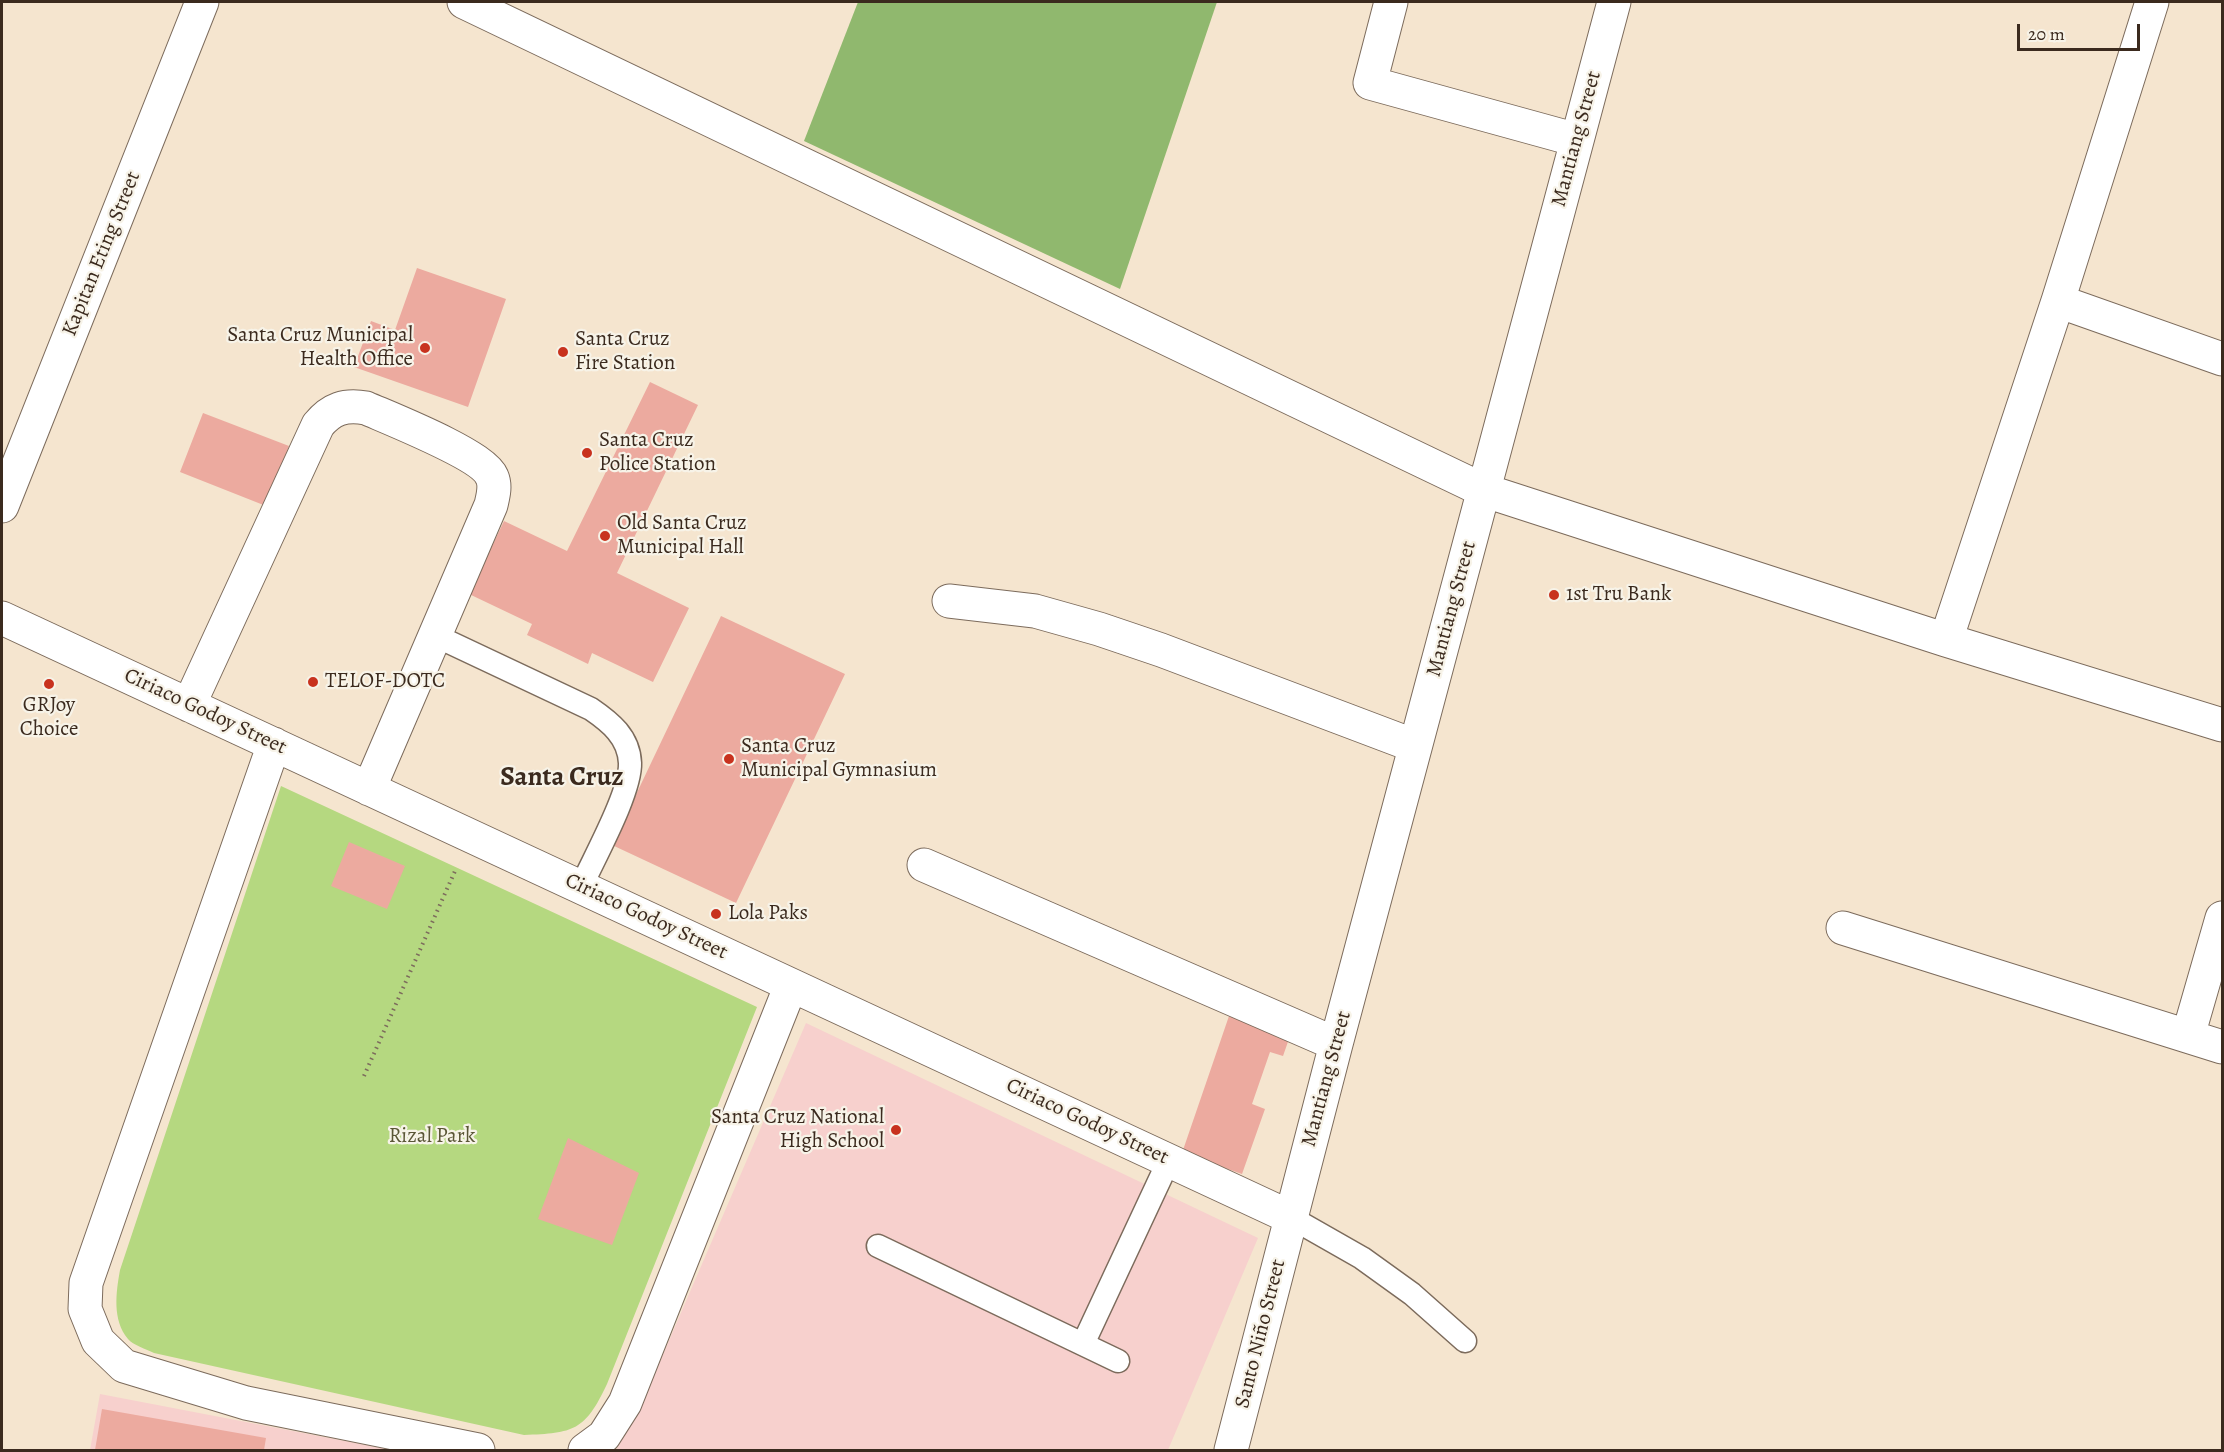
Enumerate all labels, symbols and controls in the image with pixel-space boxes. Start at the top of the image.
scale bar [2020,12,2143,50]
text: 20 m [2028,22,2065,46]
street label: Mantiang Street [1547,68,1607,210]
street label: Kapitan Eting Street [57,168,147,340]
place label: Santa Cruz Municipal Health Office [227,323,413,373]
place label: Santa Cruz Fire Station [575,327,675,377]
marker: Santa Cruz Municipal Health Office [418,341,432,355]
marker: Santa Cruz Fire Station [556,345,570,359]
place label: Santa Cruz Police Station [599,428,716,478]
marker: Santa Cruz Police Station [580,446,594,460]
place label: Old Santa Cruz Municipal Hall [617,511,747,561]
marker: Old Santa Cruz Municipal Hall [598,529,612,543]
street label: Mantiang Street [1422,538,1482,680]
place label: 1st Tru Bank [1566,582,1671,608]
marker: 1st Tru Bank [1547,588,1561,602]
street label: Ciriaco Godoy Street [120,663,290,761]
place label: TELOF-DOTC [325,669,445,695]
marker: TELOF-DOTC [306,675,320,689]
marker: GRJoy Choice [42,677,56,691]
place label: GRJoy Choice [20,693,78,743]
place label: Santa Cruz Municipal Gymnasium [741,734,937,784]
marker: Santa Cruz Municipal Gymnasium [722,752,736,766]
district label: Santa Cruz [500,762,624,794]
street label: Ciriaco Godoy Street [561,868,731,966]
place label: Lola Paks [728,901,808,927]
marker: Lola Paks [709,907,723,921]
street label: Mantiang Street [1297,1008,1357,1150]
street label: Ciriaco Godoy Street [1002,1073,1172,1171]
place label: Santa Cruz National High School [711,1105,884,1155]
marker: Santa Cruz National High School [889,1123,903,1137]
park label: Rizal Park [389,1124,475,1150]
street label: Santo Niño Street [1230,1257,1292,1411]

